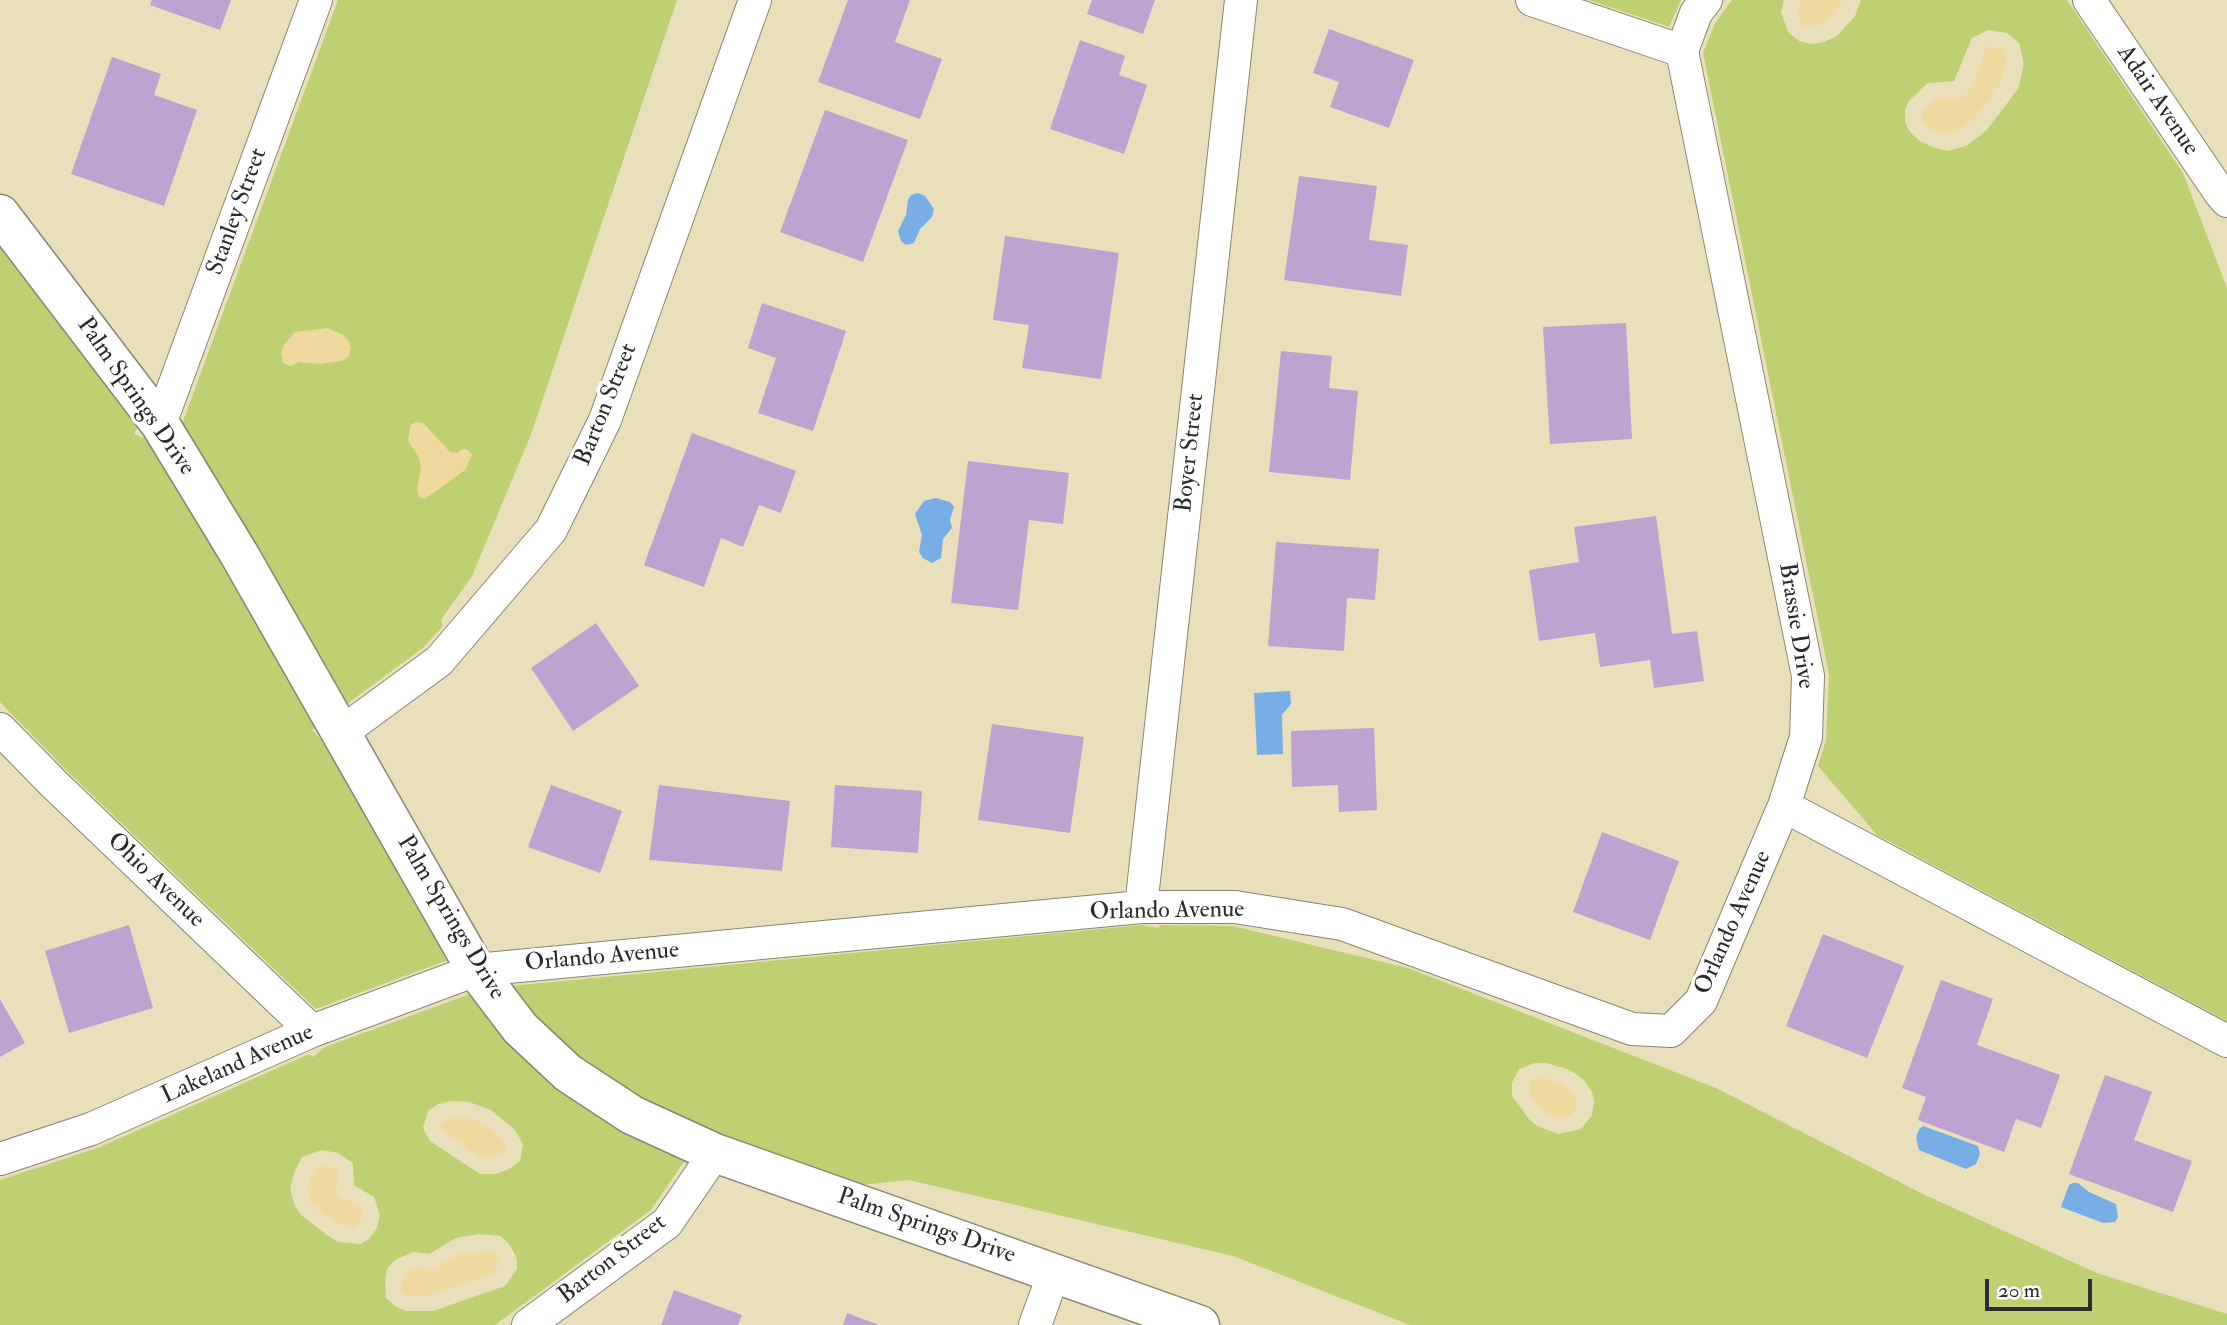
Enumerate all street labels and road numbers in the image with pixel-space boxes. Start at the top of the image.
street label: Adair Avenue [2110,40,2204,162]
street label: Stanley Street [202,145,274,279]
street label: Palm Springs Drive [70,312,200,482]
street label: Barton Street [569,340,645,470]
street label: Boyer Street [1170,392,1212,514]
street label: Brassie Drive [1771,561,1819,691]
street label: Ohio Avenue [100,827,210,935]
street label: Palm Springs Drive [390,831,510,1005]
street label: Orlando Avenue [1689,847,1779,999]
street label: Orlando Avenue [1089,896,1245,928]
street label: Orlando Avenue [524,937,680,979]
street label: Lakeland Avenue [158,1019,318,1111]
street label: Palm Springs Drive [833,1183,1019,1271]
street label: Barton Street [553,1209,673,1311]

